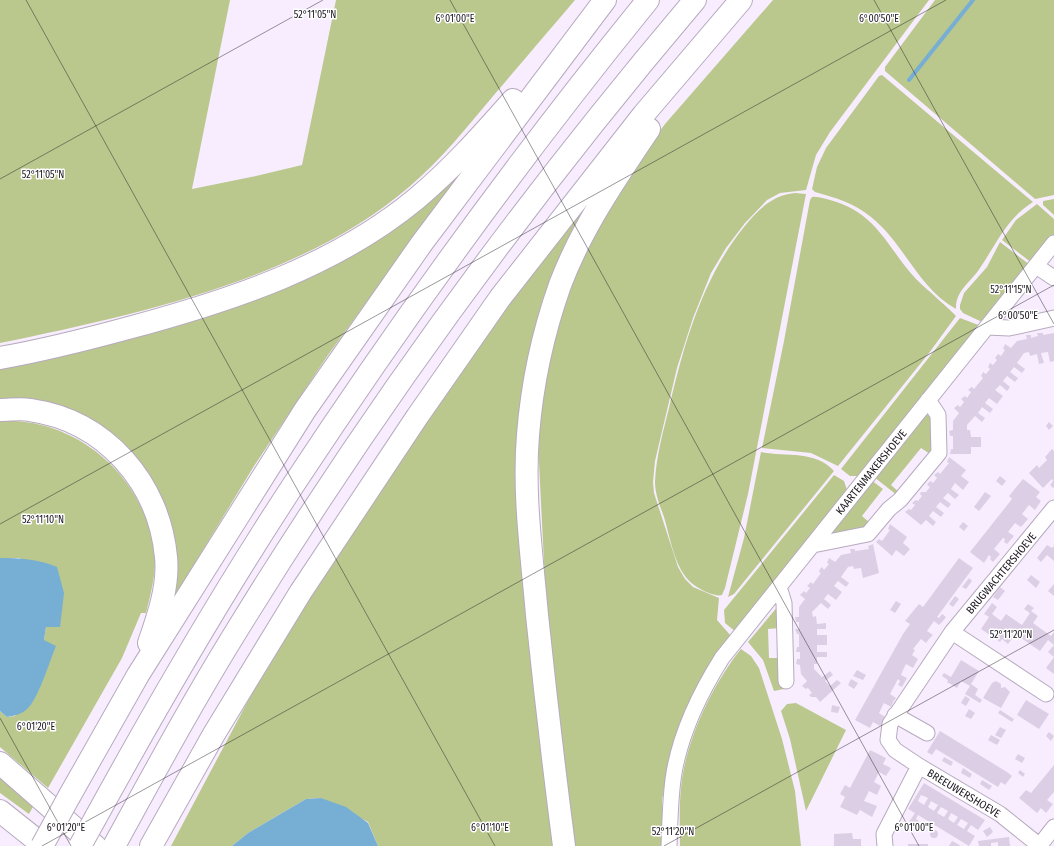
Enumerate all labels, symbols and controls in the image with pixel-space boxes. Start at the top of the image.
text: 52°11'05"N [294,9,336,21]
text: 6°01'00"E [435,13,475,25]
text: 6°00'50"E [859,13,899,25]
text: 52°11'05"N [22,169,64,181]
text: 52°11'15"N [990,284,1032,296]
text: 6°00'50"E [998,310,1038,322]
street label: KAARTENMAKERSHOEVE [833,427,910,517]
text: 52°11'10"N [22,514,64,526]
street label: BRUGWACHTERSHOEVE [964,530,1039,617]
text: 52°11'20"N [990,629,1032,641]
text: 6°01'20"E [17,721,56,733]
street label: BREEUWERSHOEVE [925,766,1003,820]
text: 6°01'20"E [47,822,86,834]
text: 6°01'10"E [471,822,509,834]
text: 6°01'00"E [894,822,934,834]
text: 52°11'20"N [652,826,694,838]

